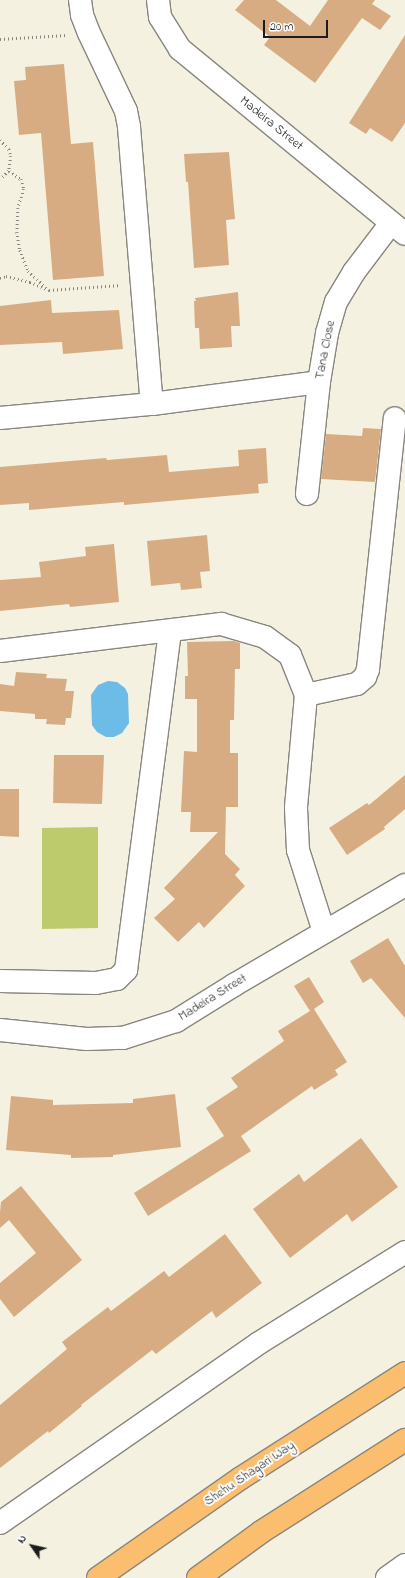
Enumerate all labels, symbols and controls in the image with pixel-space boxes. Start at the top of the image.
scale bar [265,12,330,38]
text: 20 m [270,18,293,36]
street label: Madeira Street [236,94,306,154]
street label: Tana Close [313,319,339,381]
street label: Madeira Street [176,971,250,1025]
street label: Shehu Shagari Way [202,1438,298,1510]
north arrow [12,1526,52,1566]
text: N [13,1532,31,1547]

